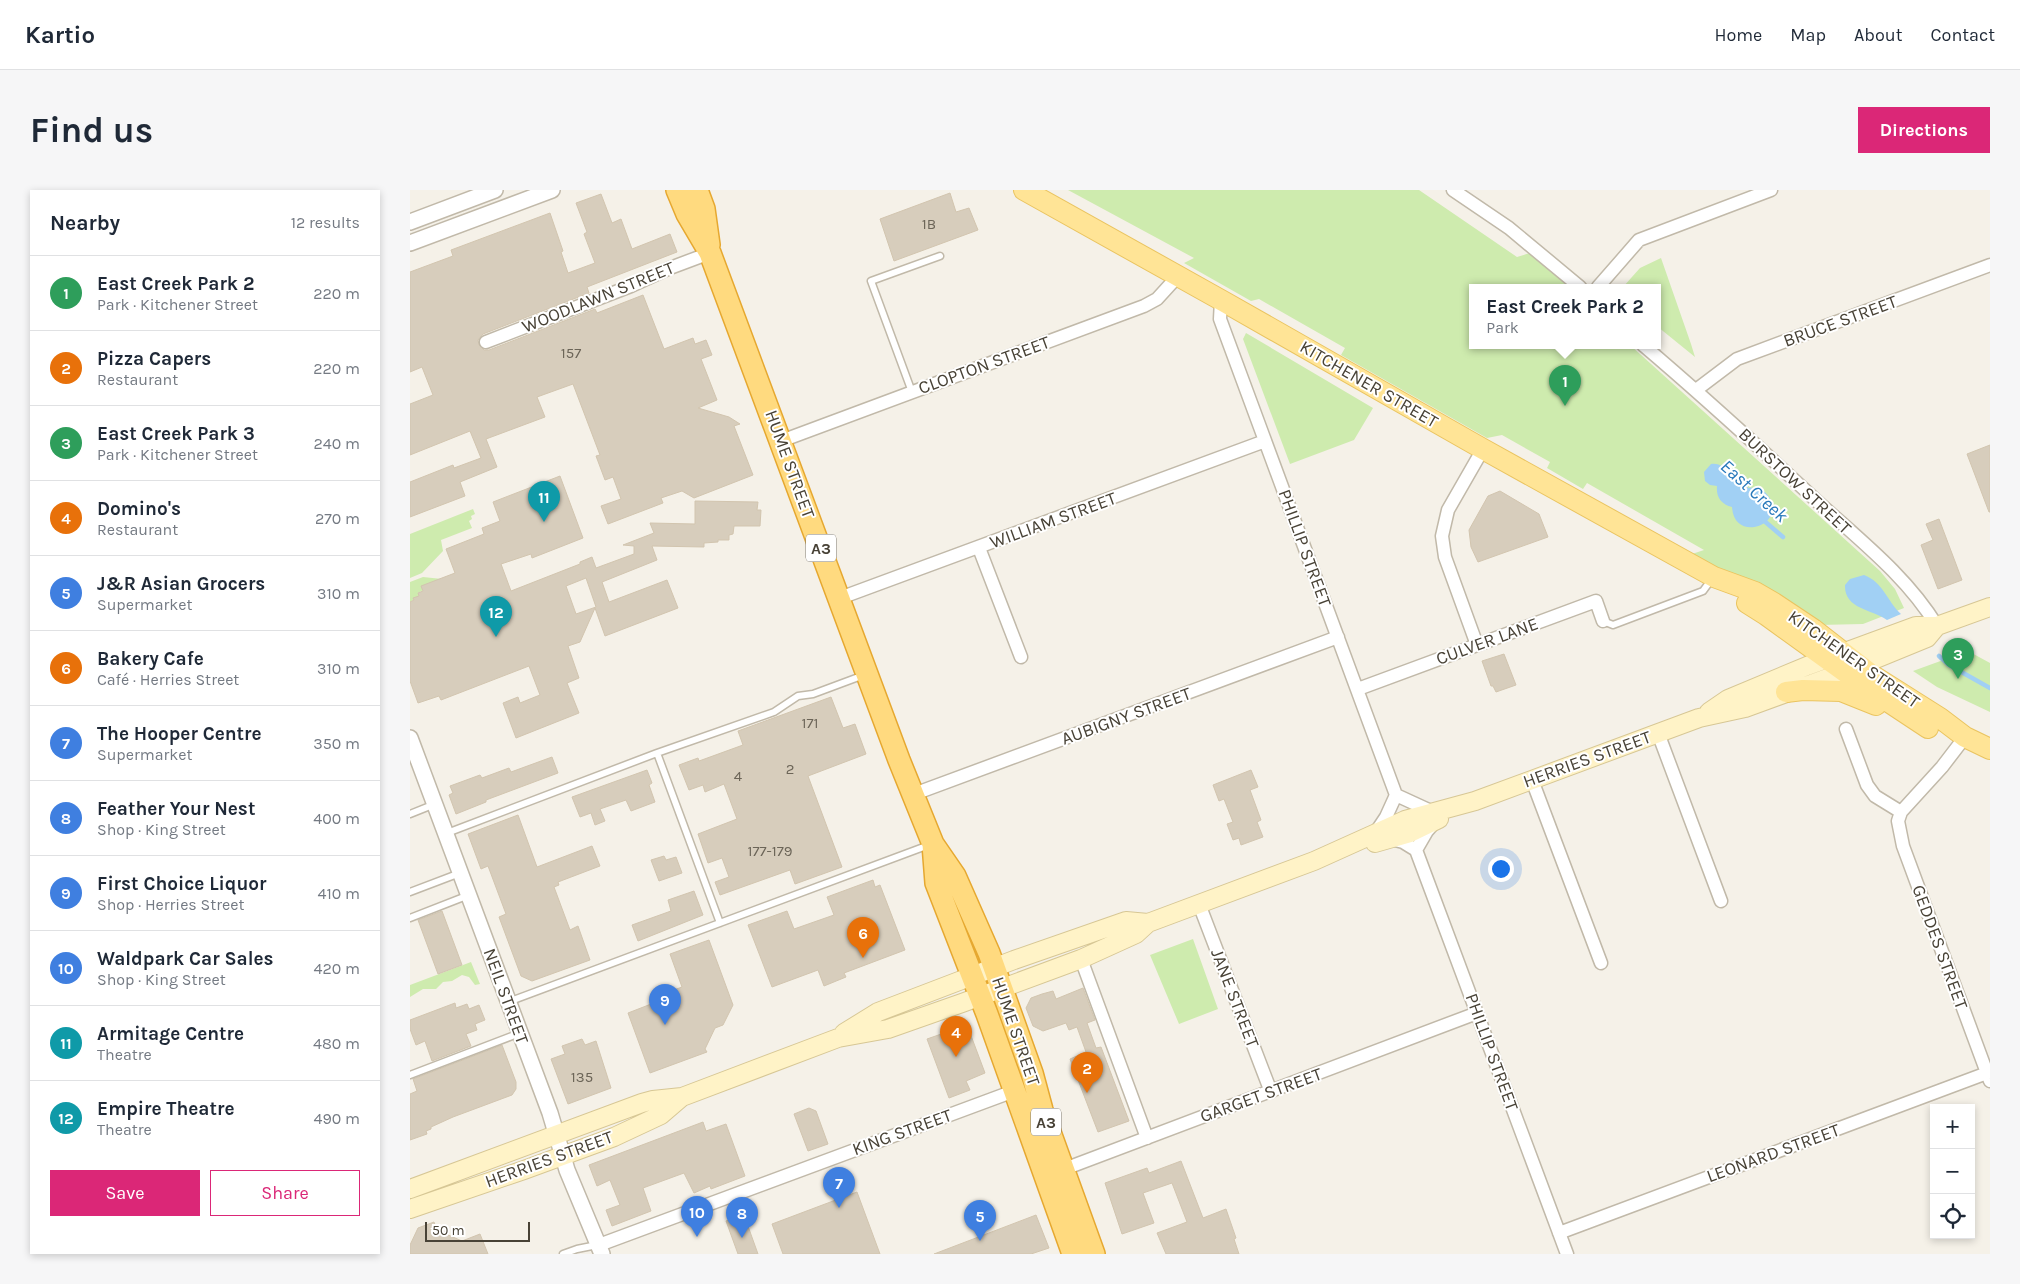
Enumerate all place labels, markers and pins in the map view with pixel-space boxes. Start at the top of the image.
pin: 1 [1549,365,1581,406]
pin: 11 [528,481,560,522]
pin: 12 [480,596,512,637]
pin: 3 [1942,638,1974,679]
pin: 6 [847,917,879,958]
pin: 9 [649,984,681,1025]
pin: 4 [940,1016,972,1057]
pin: 2 [1071,1052,1103,1093]
pin: 7 [823,1167,855,1208]
pin: 10 [681,1196,713,1237]
pin: 8 [726,1197,758,1238]
pin: 5 [964,1200,996,1241]

